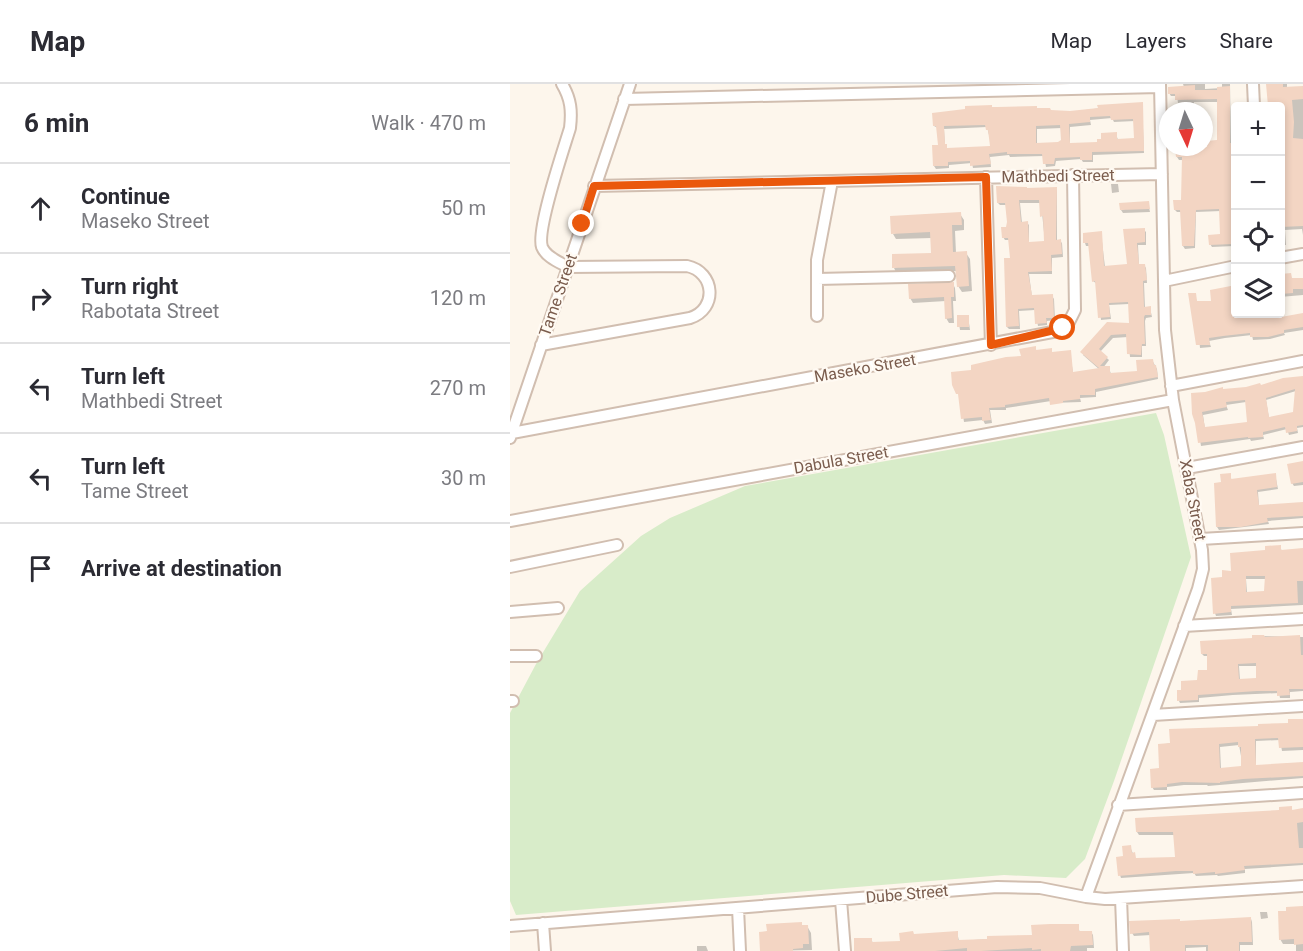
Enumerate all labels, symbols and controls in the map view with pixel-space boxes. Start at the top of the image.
text: Map [30,25,85,58]
text: Map [1050,29,1092,53]
text: Layers [1125,29,1186,53]
text: Share [1219,29,1273,53]
north arrow [1159,102,1213,156]
map controls [1231,102,1285,318]
button: + [1231,102,1285,156]
text: 6 min [24,108,89,138]
text: Walk · 470 m [371,111,486,135]
button: − [1231,156,1285,210]
street label: Mathbedi Street [1001,166,1115,186]
text: Continue [81,184,170,209]
icon: ahead [24,192,57,225]
text: 50 m [441,196,486,220]
text: Maseko Street [81,209,210,233]
route end [568,210,594,236]
button: locate [1231,210,1285,264]
street label: Tame Street [535,251,581,339]
button: layers [1231,264,1285,318]
text: Turn right [81,274,178,299]
icon: right [24,282,57,315]
text: 120 m [430,286,486,310]
text: Rabotata Street [81,299,219,323]
route start [1049,314,1075,340]
street label: Maseko Street [813,350,917,386]
text: Turn left [81,364,165,389]
icon: left [24,372,57,405]
text: 270 m [430,376,486,400]
text: Mathbedi Street [81,389,223,413]
street label: Dabula Street [792,442,890,478]
text: Turn left [81,454,165,479]
street label: Xaba Street [1176,458,1210,542]
icon: left [24,462,57,495]
text: 30 m [441,466,486,490]
text: Tame Street [81,479,189,503]
icon: arrive [24,552,57,585]
text: Arrive at destination [81,556,282,581]
street label: Dube Street [865,881,949,907]

